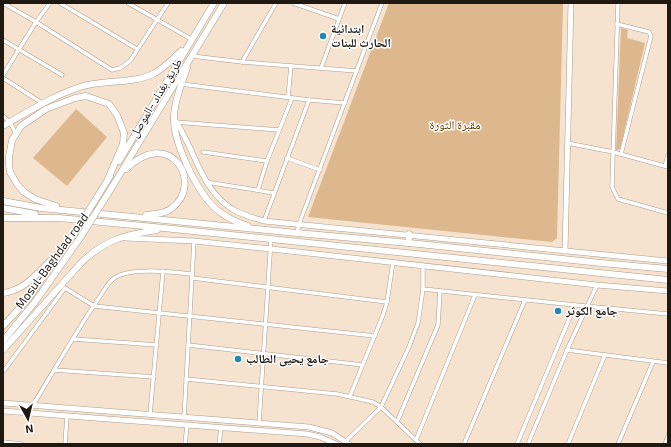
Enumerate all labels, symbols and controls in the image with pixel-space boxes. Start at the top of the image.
place label: ابتدائية الحارث للبنات [331,21,391,50]
marker: ابتدائية الحارث للبنات [318,31,328,41]
street label: طريق بغداد -الموصل [126,55,185,140]
park label: مقبرة الثورة [430,117,480,132]
street label: Mosul-Baghdad road [12,210,91,311]
place label: جامع الكوثر [565,303,618,319]
marker: جامع الكوثر [553,306,563,316]
place label: جامع يحيى الطالب [246,351,329,367]
marker: جامع يحيى الطالب [233,354,243,364]
north arrow [8,399,48,439]
text: N [25,422,34,436]

